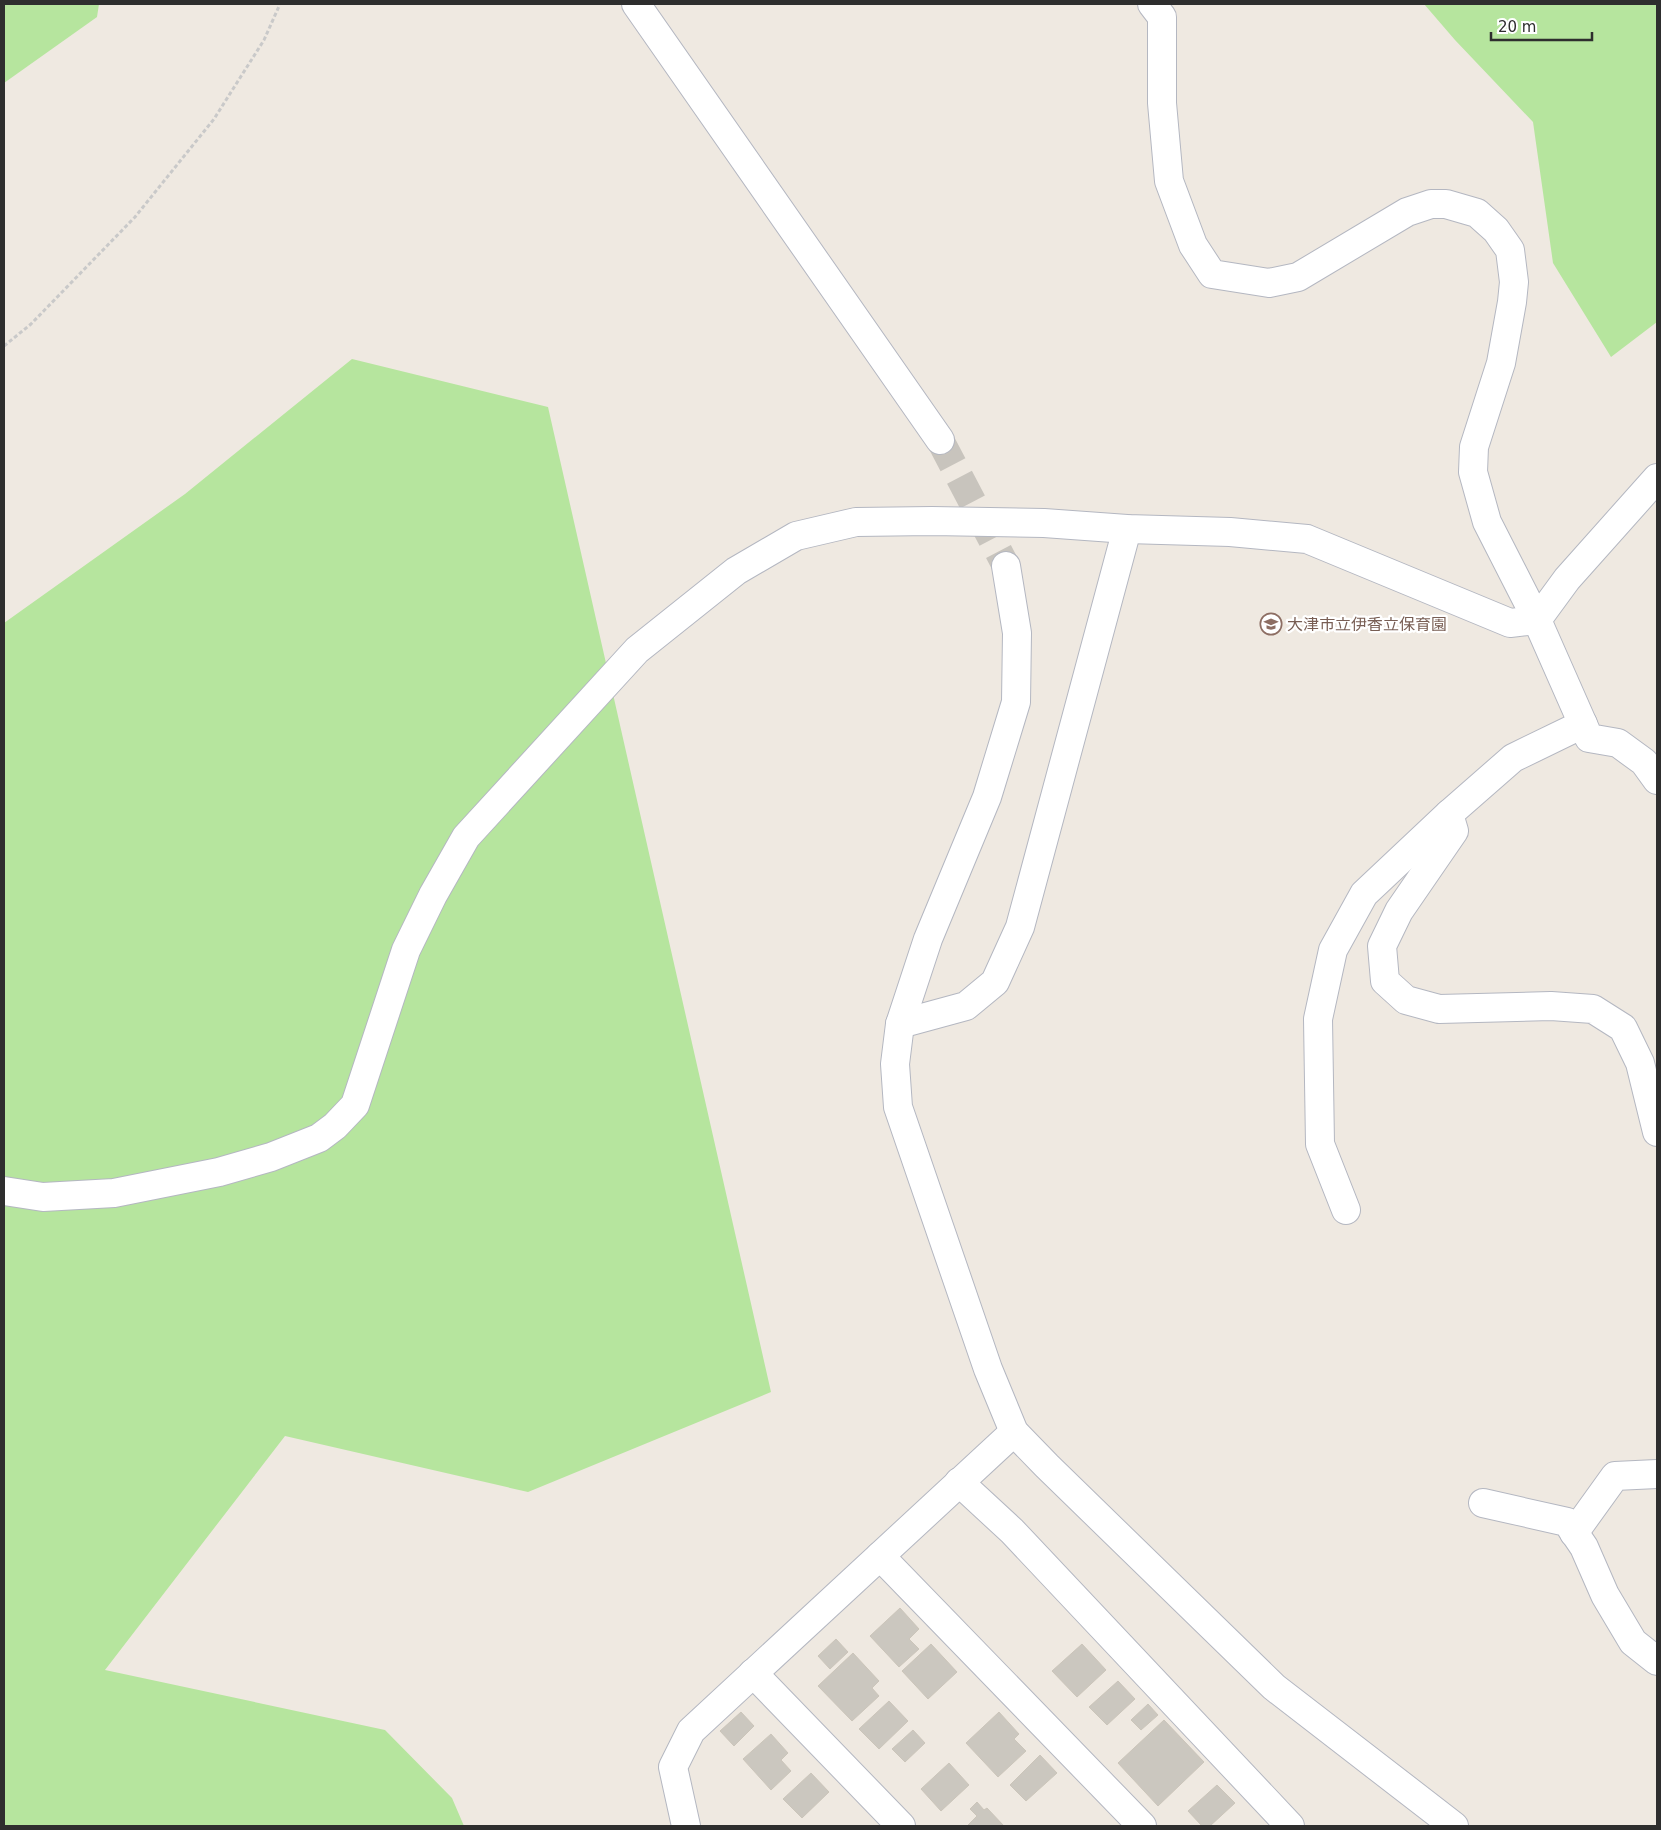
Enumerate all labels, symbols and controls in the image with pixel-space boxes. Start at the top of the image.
scale bar [1491,10,1592,42]
text: 20 m [1498,18,1536,36]
school or university icon: 大津市立伊香立保育園 [1259,612,1283,636]
place label: 大津市立伊香立保育園 [1287,615,1447,634]

